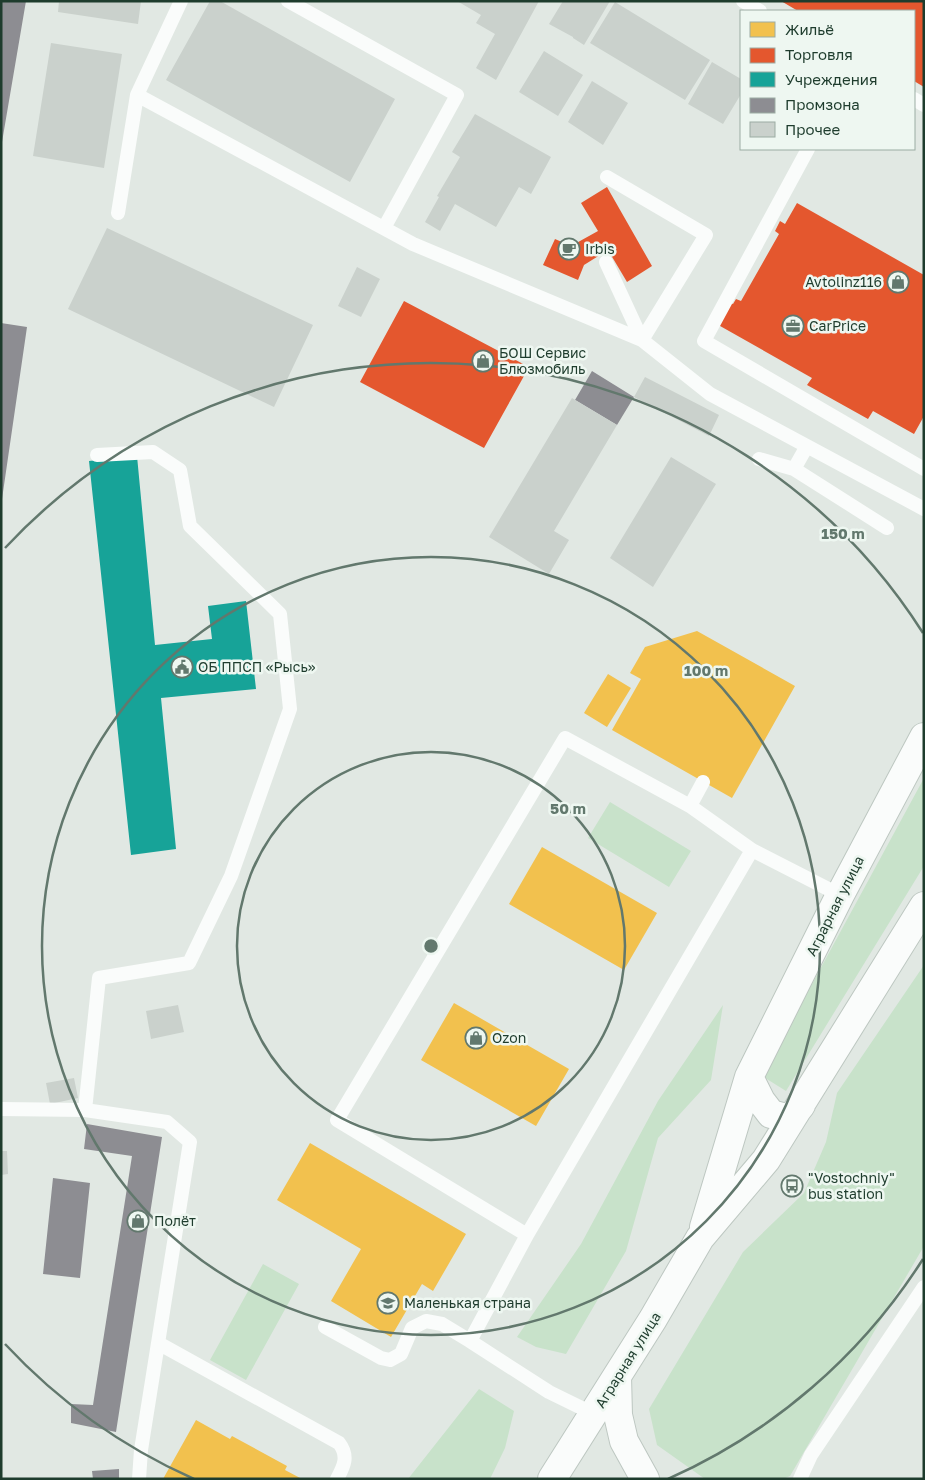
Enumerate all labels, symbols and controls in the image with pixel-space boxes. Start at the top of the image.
legend [740,10,915,150]
text: Жильё [785,20,834,38]
text: Торговля [785,45,853,63]
text: Учреждения [785,70,877,88]
text: Промзона [785,95,860,113]
text: Прочее [785,120,841,138]
cafe icon: Irbis [557,237,581,261]
place label: Irbis [585,240,615,257]
shop icon: Avtolinz116 [886,270,910,294]
place label: Avtolinz116 [805,273,882,290]
office icon: CarPrice [781,314,805,338]
place label: CarPrice [809,317,866,334]
place label: БОШ Сервис Блюзмобиль [499,344,586,377]
shop icon: БОШ Сервис Блюзмобиль [471,349,495,373]
text: 150 m [821,524,865,542]
public building icon: ОБ ППСП «Рысь» [170,655,194,679]
place label: ОБ ППСП «Рысь» [198,658,316,675]
text: 100 m [684,661,728,679]
text: 50 m [550,799,586,817]
street label: Аграрная улица [802,853,867,959]
centre of rings [422,937,440,955]
shop icon: Ozon [464,1026,488,1050]
place label: Ozon [492,1029,526,1046]
place label: "Vostochniy" bus station [808,1169,895,1202]
bus stop icon: "Vostochniy" bus station [780,1174,804,1198]
shop icon: Полёт [126,1209,150,1233]
place label: Полёт [154,1212,196,1229]
school or university icon: Маленькая страна [376,1291,400,1315]
place label: Маленькая страна [404,1294,531,1311]
street label: Аграрная улица [591,1309,664,1411]

